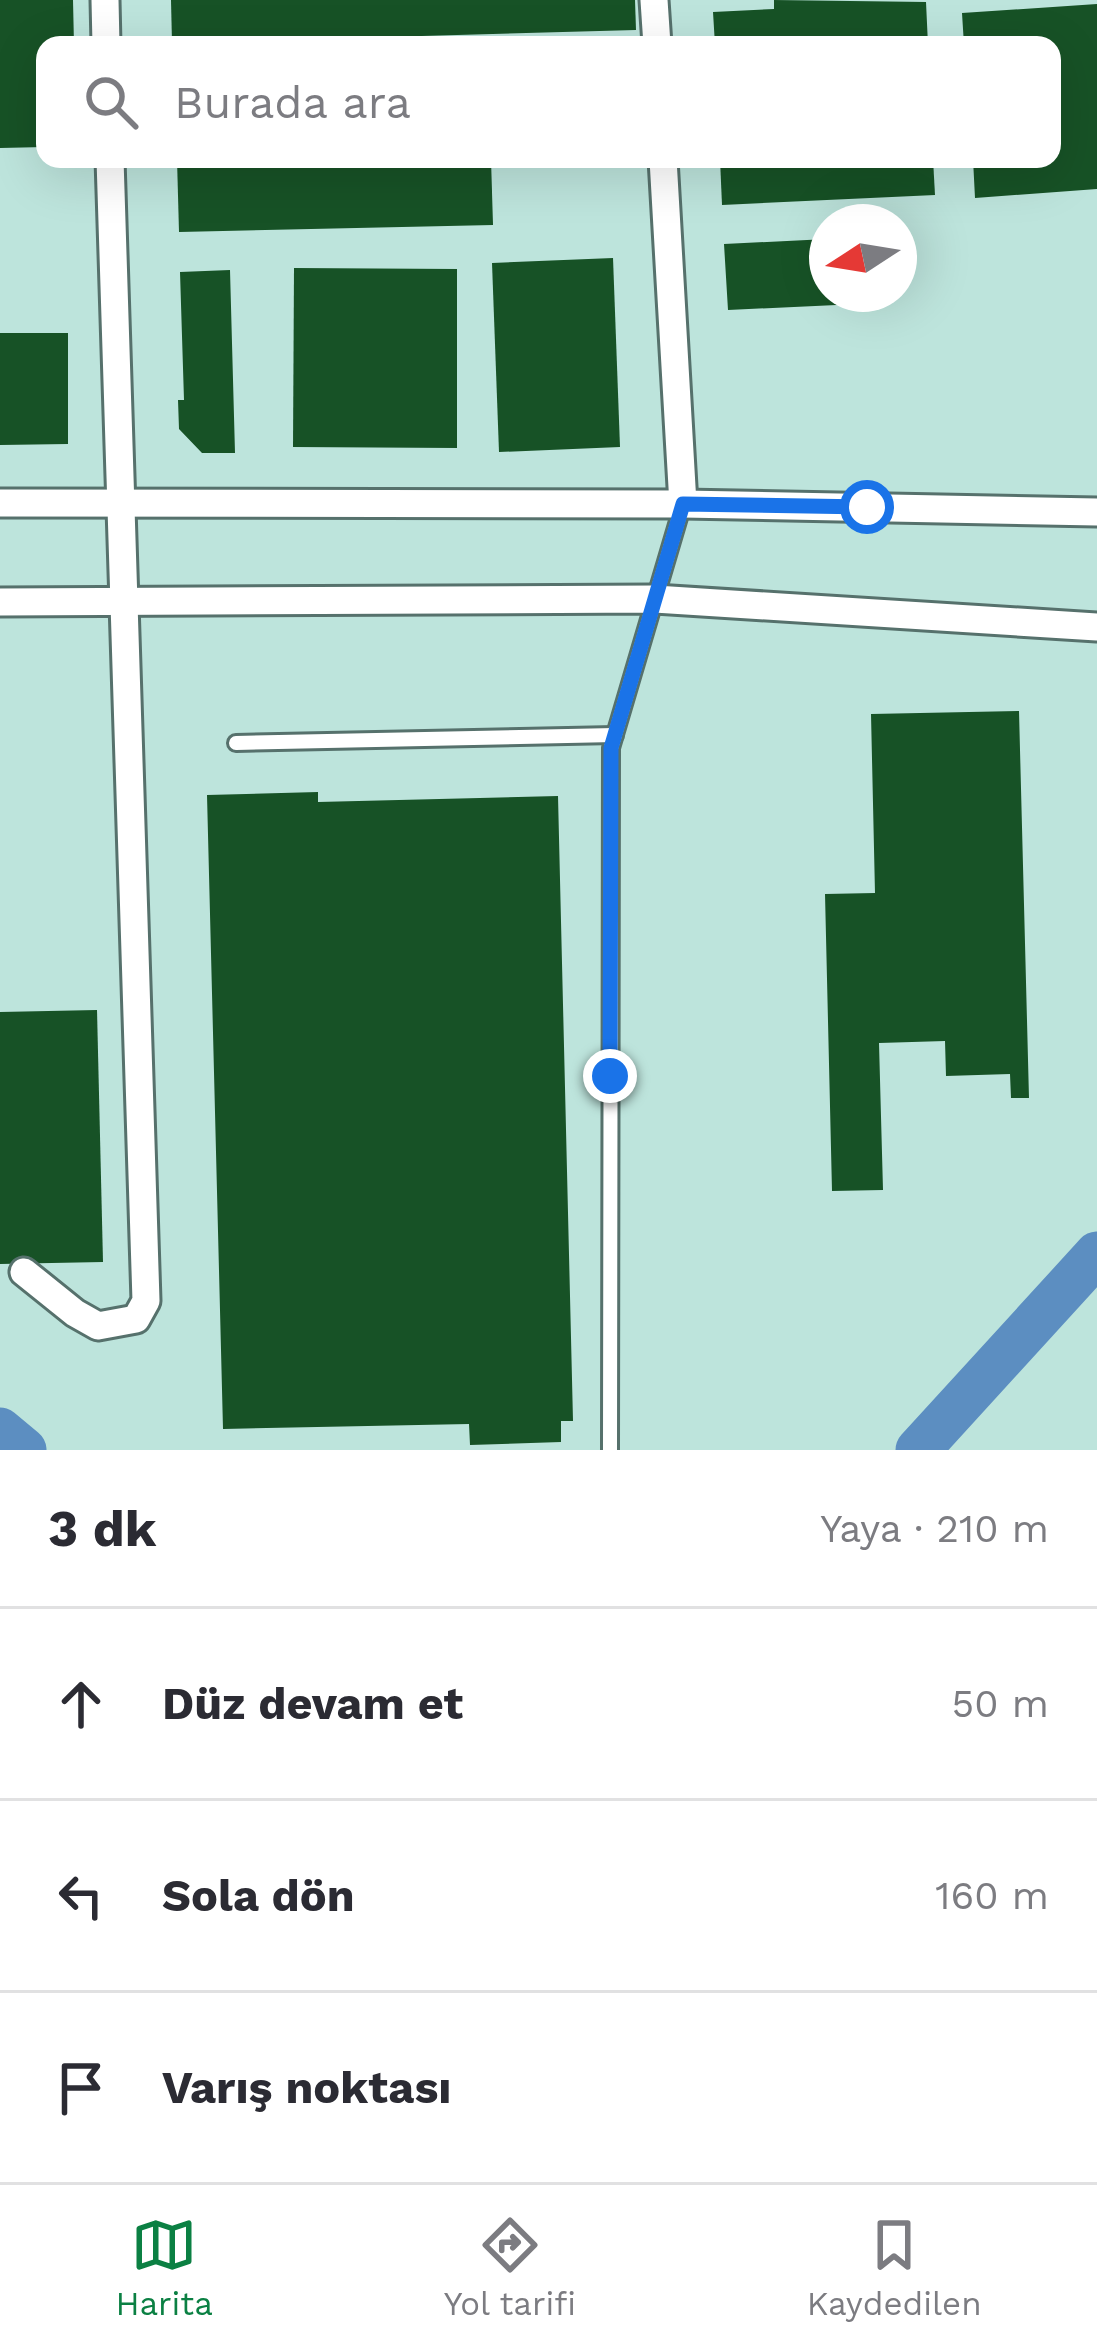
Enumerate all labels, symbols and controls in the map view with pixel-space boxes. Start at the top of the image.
search box [36,36,1061,168]
icon: search [78,69,144,135]
text: Burada ara [174,76,411,129]
north arrow [809,204,917,312]
route start [840,480,894,534]
route end [583,1049,637,1103]
text: 3 dk [48,1499,157,1558]
text: Yaya · 210 m [820,1506,1049,1551]
icon: ahead [48,1671,114,1737]
text: Düz devam et [162,1677,463,1730]
text: 50 m [952,1681,1049,1726]
icon: left [48,1863,114,1929]
text: Sola dön [162,1869,355,1922]
text: 160 m [935,1873,1049,1918]
icon: arrive [48,2055,114,2121]
text: Varış noktası [162,2061,451,2114]
tab: Harita [115,2212,213,2323]
tab: Yol tarifi [444,2212,576,2323]
tab: Kaydedilen [807,2212,982,2323]

